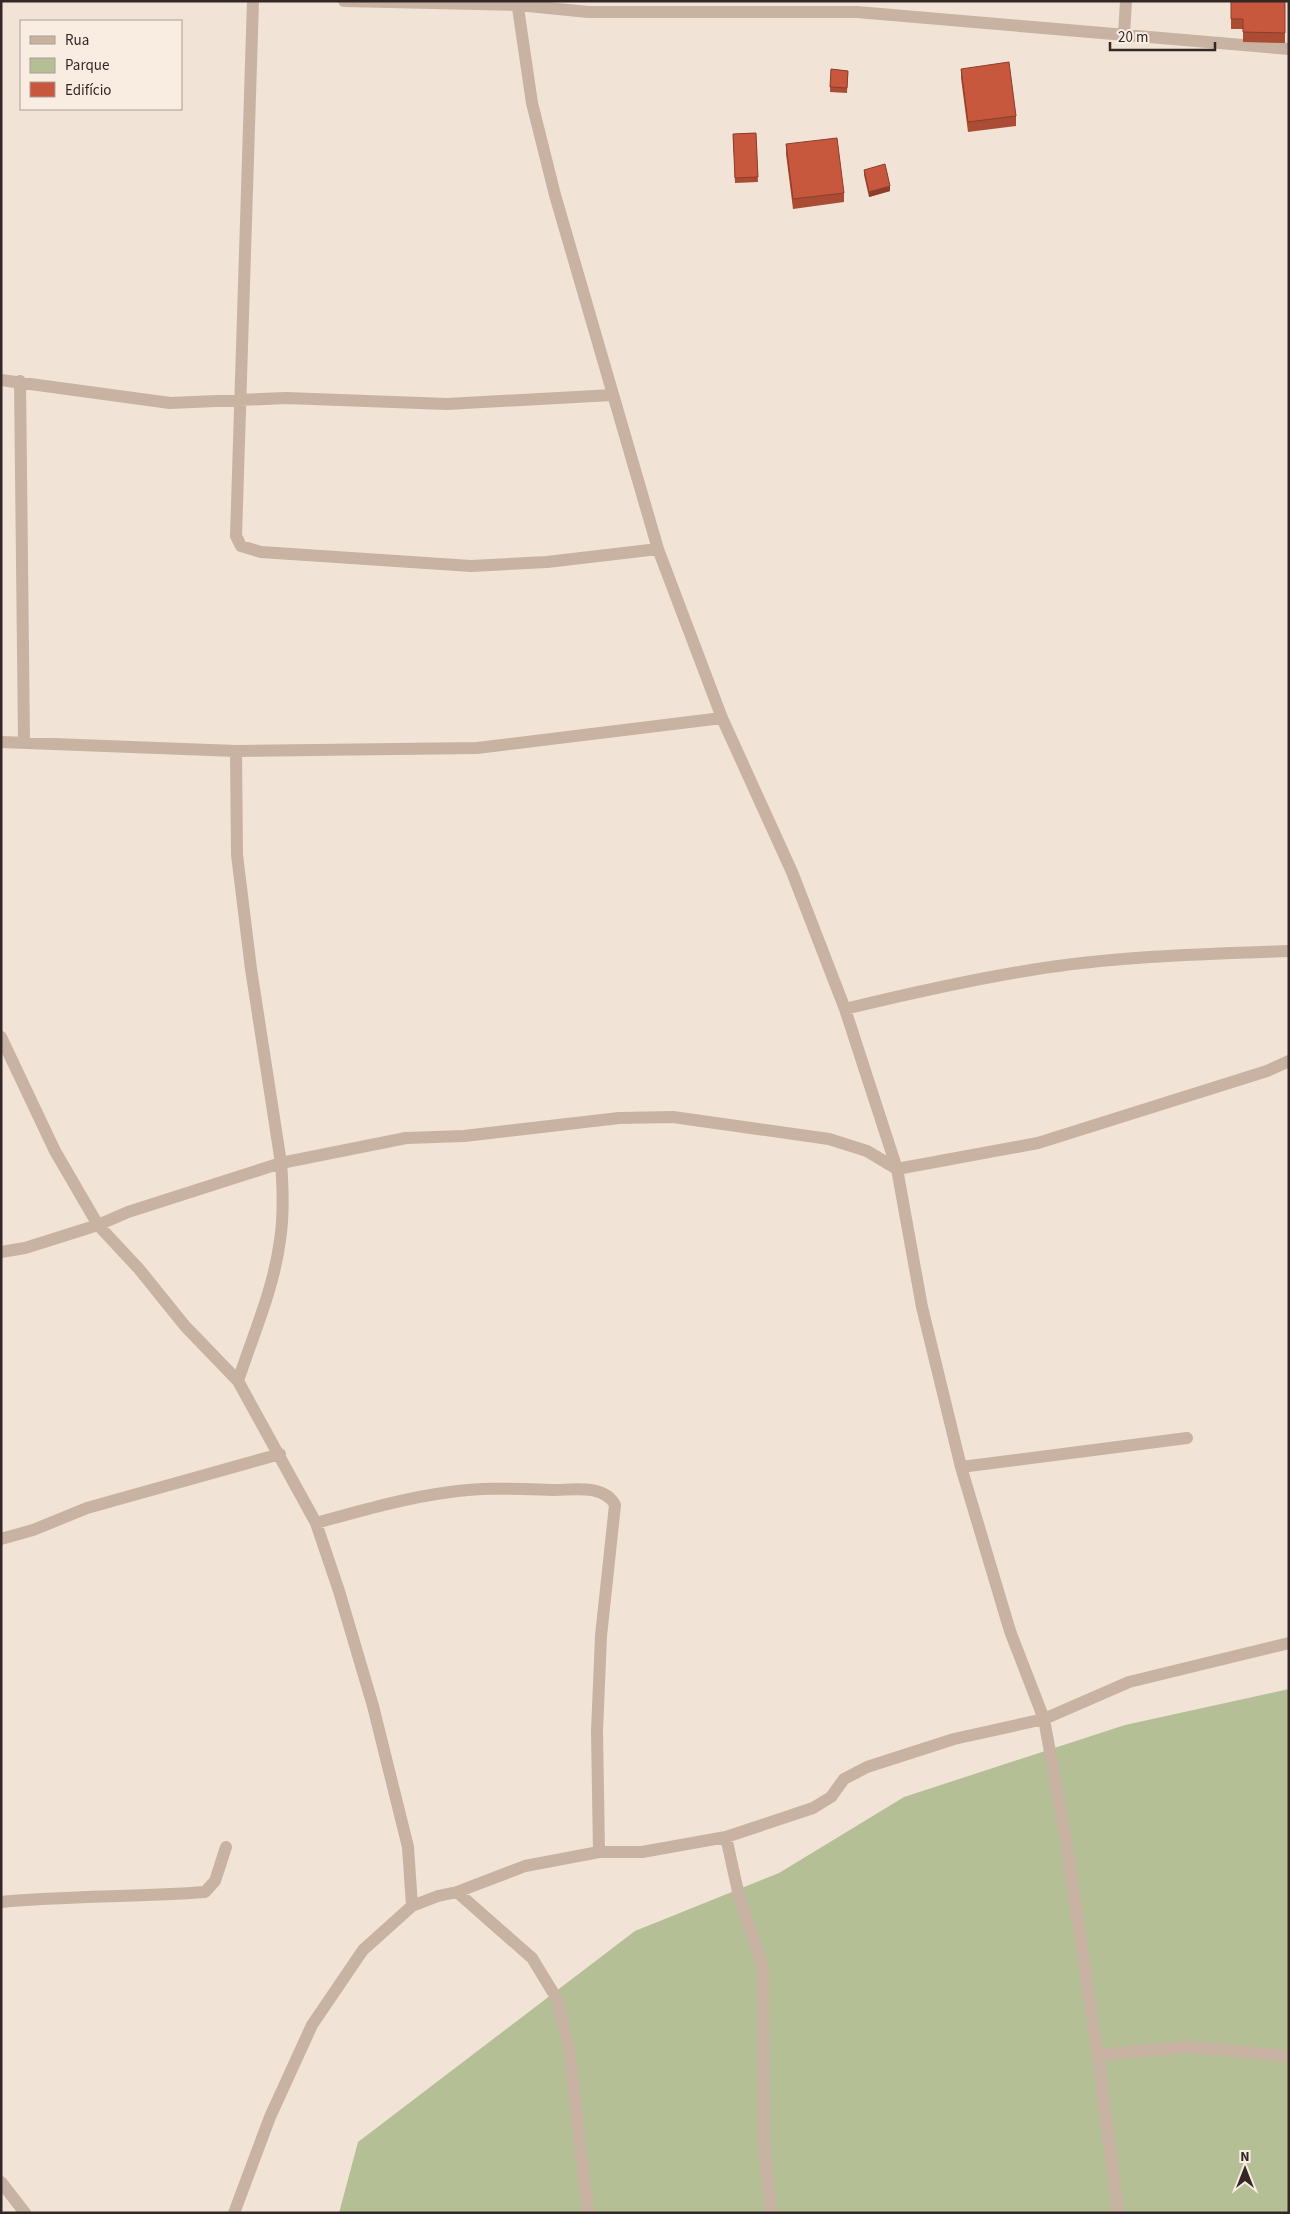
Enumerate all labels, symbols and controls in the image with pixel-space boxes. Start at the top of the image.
legend [20,20,182,110]
scale bar [1110,20,1215,52]
text: 20 m [1118,27,1148,48]
text: Rua [65,30,89,51]
text: Parque [65,55,109,76]
text: Edifício [65,80,112,101]
north arrow [1220,2144,1270,2194]
text: N [1240,2147,1250,2167]

